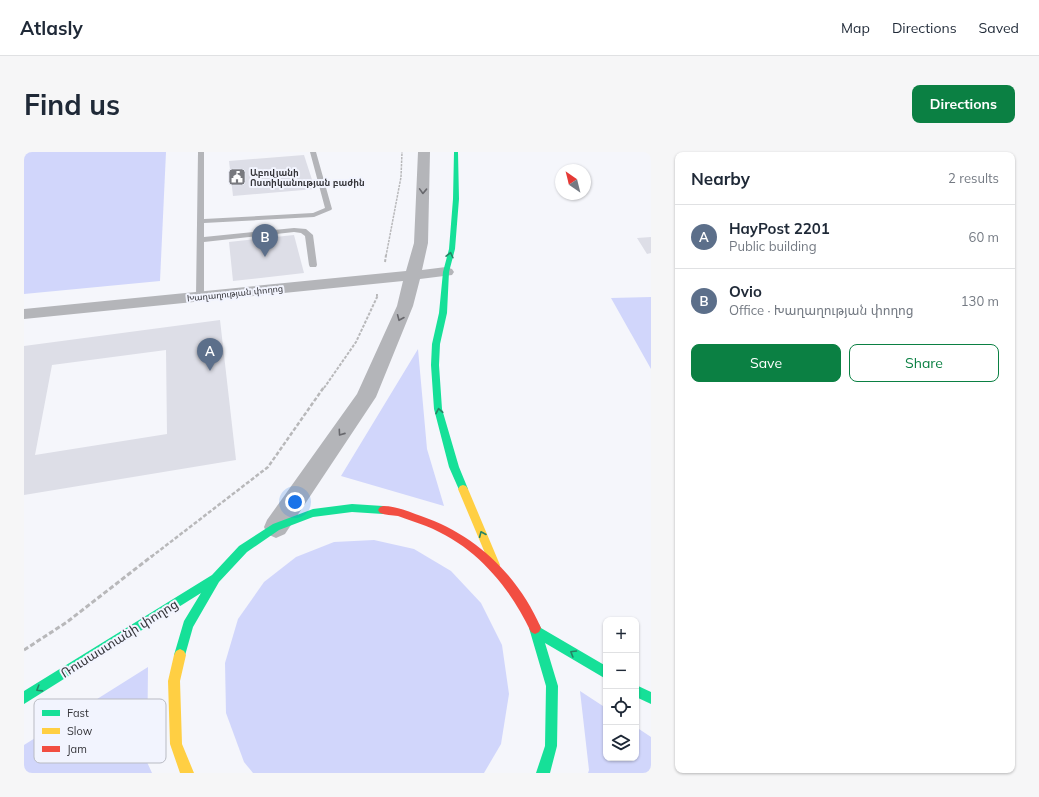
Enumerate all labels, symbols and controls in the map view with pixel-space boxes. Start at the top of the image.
text: Atlasly [20,16,83,40]
text: Map [841,19,870,37]
text: Directions [892,19,957,37]
text: Saved [979,19,1019,37]
button: Directions [912,85,1015,123]
text: Find us [24,87,120,122]
north arrow [555,164,591,200]
public building icon: Աբովյանի Ոստիկանության բաժին [227,167,247,187]
place label: Աբովյանի Ոստիկանության բաժին [250,167,365,188]
text: Nearby [691,168,750,189]
text: 2 results [948,170,999,186]
one-way arrow [419,188,427,194]
text: HayPost 2201 [729,219,830,238]
pin: B [252,224,278,257]
text: A [699,229,709,245]
text: 60 m [969,229,999,245]
text: Public building [729,238,817,254]
one-way arrow [446,252,454,258]
street label: Խաղաղության փողոց [186,282,284,304]
text: Ovio [729,282,762,301]
text: B [700,293,708,309]
text: 130 m [961,293,999,309]
text: Office · Խաղաղության փողոց [729,302,914,318]
one-way arrow [397,313,405,321]
pin: A [197,338,223,371]
button: Save [691,344,841,382]
button: Share [849,344,999,382]
one-way arrow [436,408,444,414]
one-way arrow [338,429,346,436]
your location [285,492,305,512]
one-way arrow [479,530,487,538]
street label: Ռուսաստանի փողոց [57,595,181,681]
map controls [603,617,639,761]
button: + [603,617,639,653]
one-way arrow [570,651,577,658]
button: − [603,653,639,689]
one-way arrow [36,684,43,691]
button: locate [603,689,639,725]
legend [34,699,166,763]
text: Fast [67,706,89,720]
text: Slow [67,724,93,738]
button: layers [603,725,639,761]
text: Jam [67,742,87,756]

